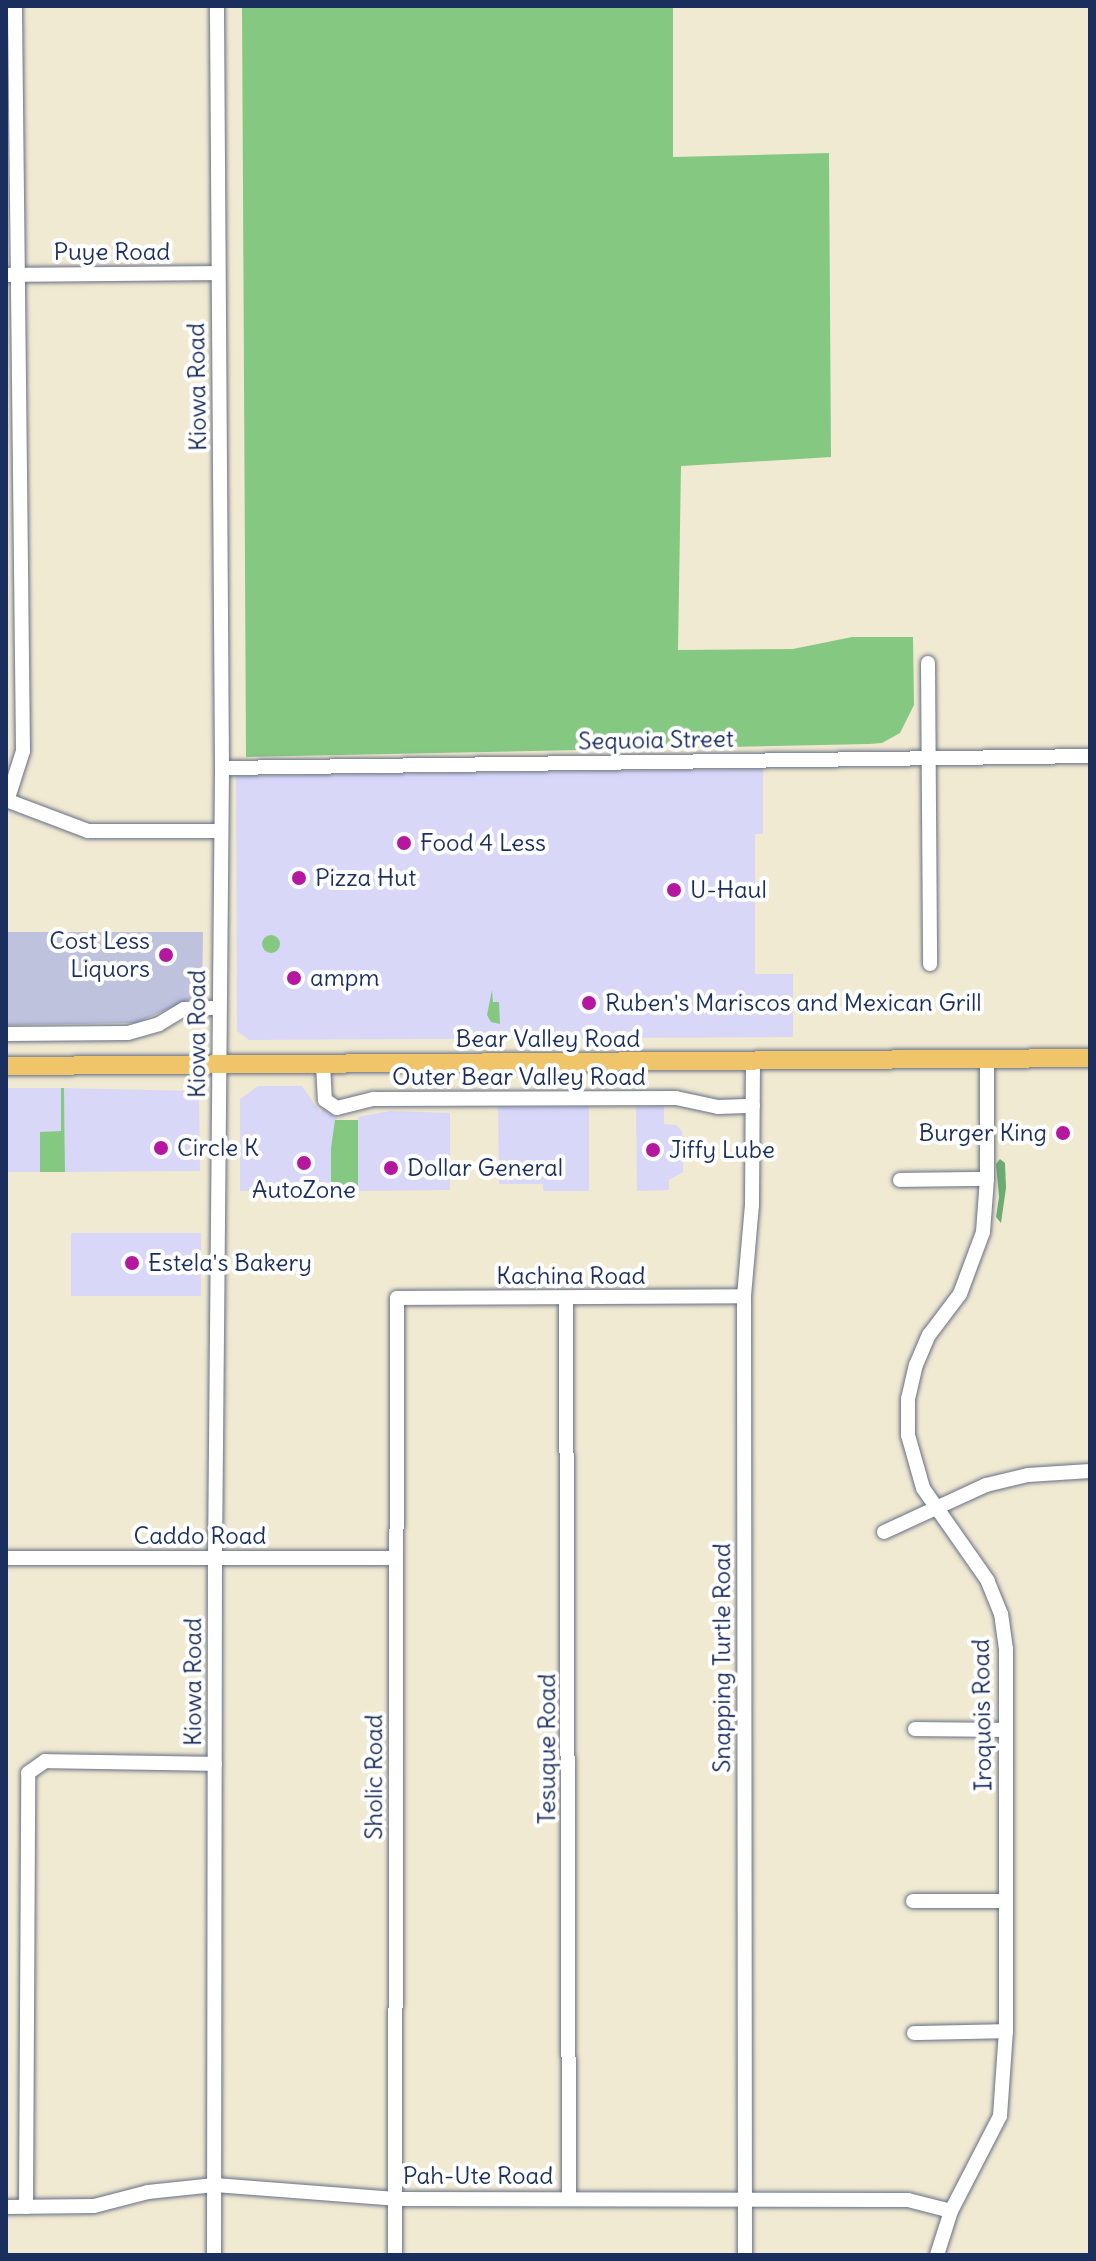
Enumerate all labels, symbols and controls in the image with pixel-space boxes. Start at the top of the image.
street label: Puye Road [54,238,170,266]
street label: Kiowa Road [181,323,213,451]
street label: Sequoia Street [578,724,734,756]
place label: Food 4 Less [420,829,546,857]
marker: Food 4 Less [395,834,413,852]
place label: Pizza Hut [315,864,416,892]
marker: Pizza Hut [290,869,308,887]
place label: U-Haul [690,876,767,904]
marker: U-Haul [665,881,683,899]
place label: Cost Less Liquors [49,927,150,983]
marker: Cost Less Liquors [157,946,175,964]
place label: ampm [310,964,379,992]
marker: ampm [285,969,303,987]
street label: Kiowa Road [183,970,211,1098]
place label: Ruben's Mariscos and Mexican Grill [605,989,982,1017]
marker: Ruben's Mariscos and Mexican Grill [580,994,598,1012]
street label: Bear Valley Road [456,1025,640,1053]
street label: Outer Bear Valley Road [392,1063,646,1091]
place label: Burger King [918,1119,1047,1147]
marker: Burger King [1054,1124,1072,1142]
place label: Circle K [177,1134,259,1162]
place label: Jiffy Lube [669,1136,775,1164]
marker: Circle K [152,1139,170,1157]
marker: Jiffy Lube [644,1141,662,1159]
marker: AutoZone [295,1154,313,1172]
place label: Dollar General [407,1154,563,1182]
marker: Dollar General [382,1159,400,1177]
place label: AutoZone [252,1176,356,1204]
place label: Estela's Bakery [148,1249,312,1277]
marker: Estela's Bakery [123,1254,141,1272]
street label: Kachina Road [496,1262,646,1290]
street label: Caddo Road [134,1522,266,1550]
street label: Snapping Turtle Road [708,1543,736,1773]
street label: Kiowa Road [179,1618,207,1746]
street label: Iroquois Road [966,1639,998,1791]
street label: Tesuque Road [533,1674,561,1824]
street label: Sholic Road [360,1714,388,1840]
street label: Pah-Ute Road [403,2162,553,2190]

